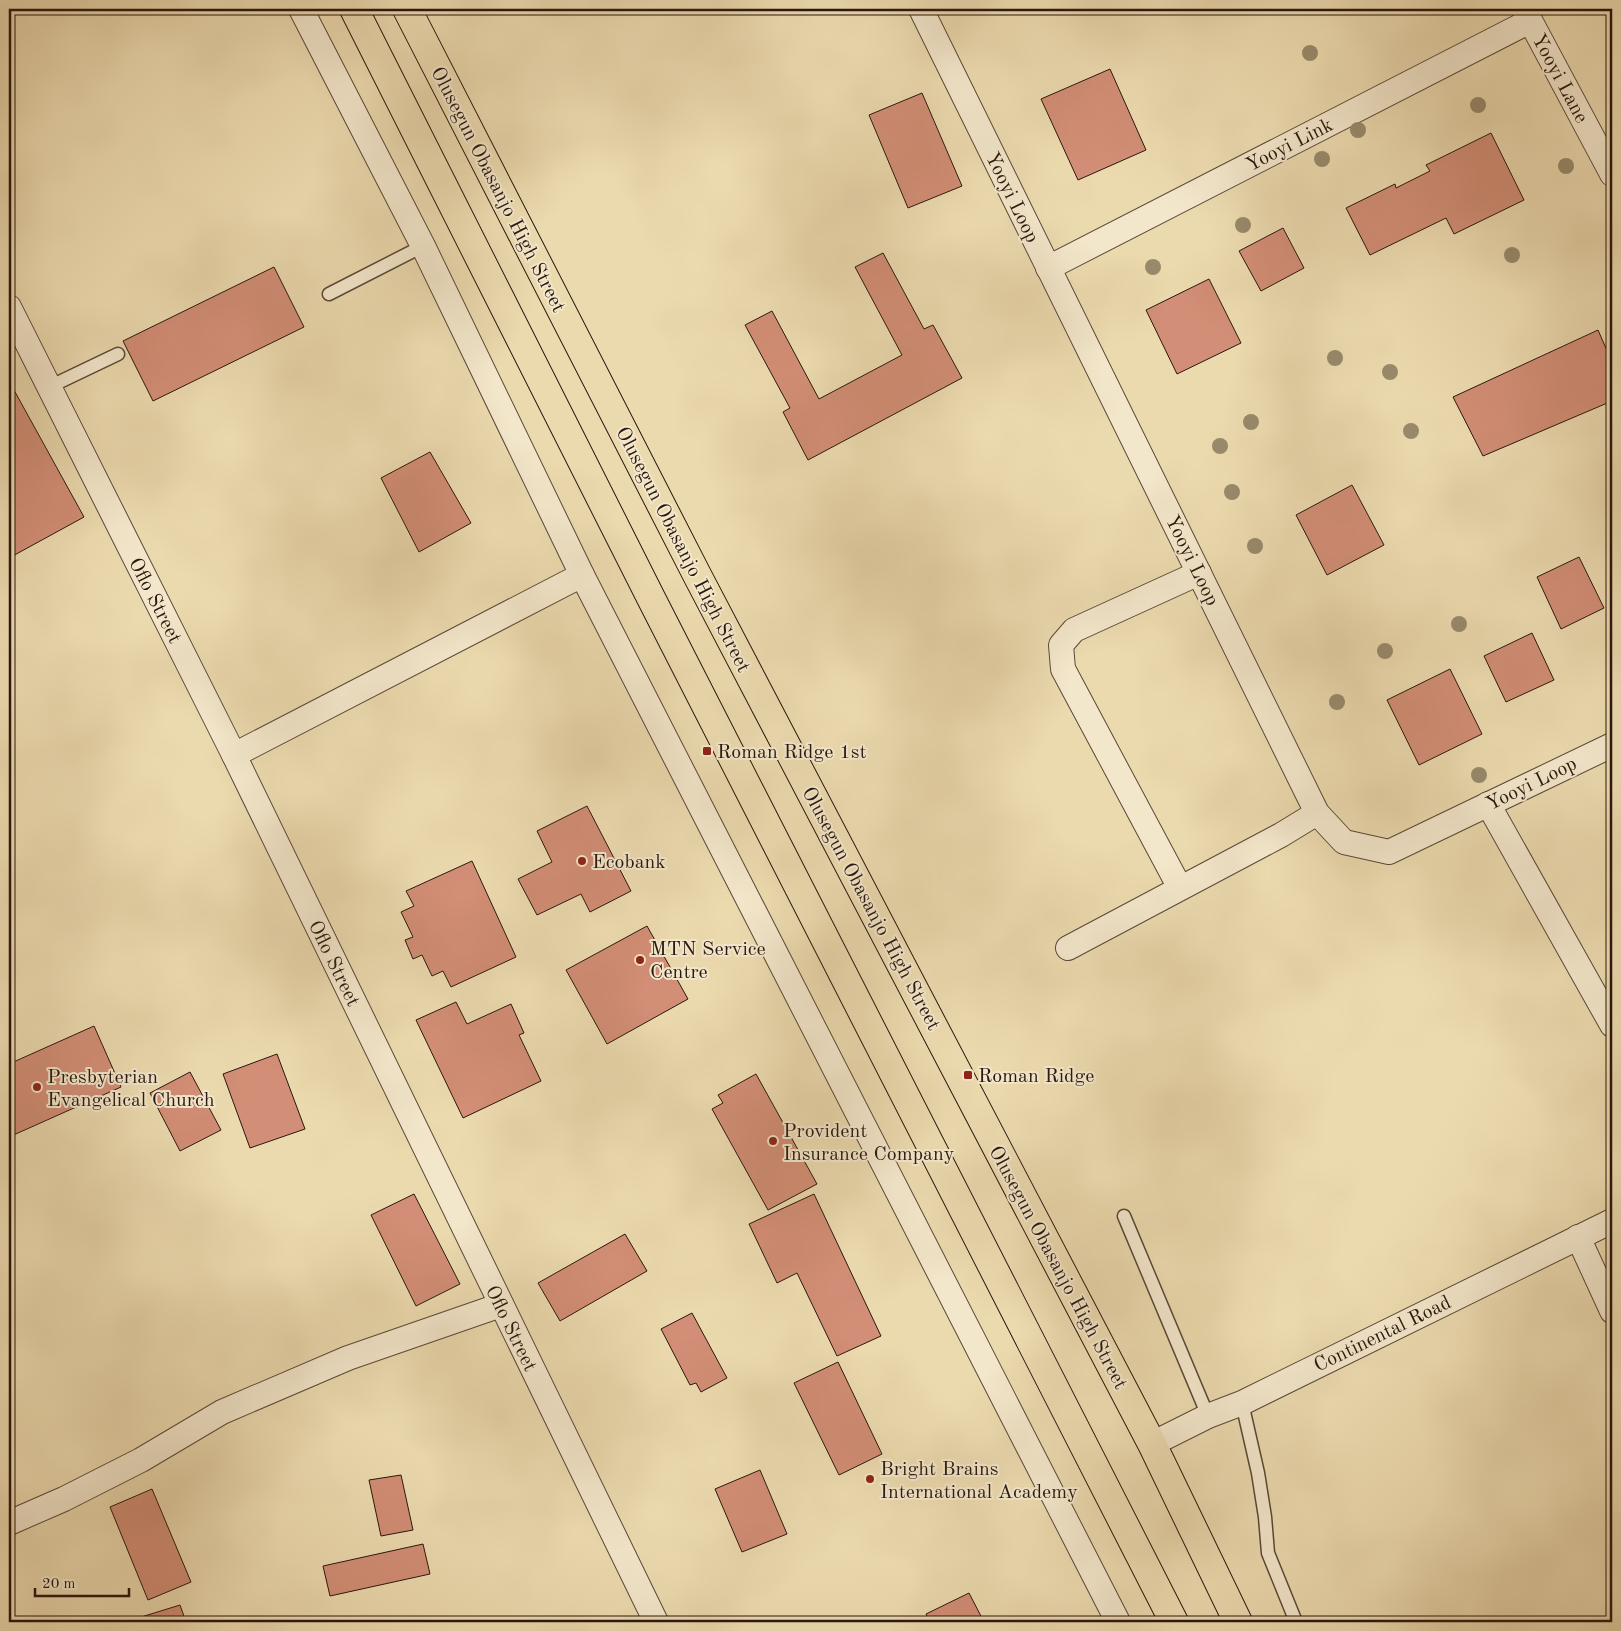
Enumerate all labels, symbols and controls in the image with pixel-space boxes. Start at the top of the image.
street label: Yooyi Lane [1527,31,1591,127]
street label: Olusegun Obasanjo High Street [426,64,568,316]
street label: Yooyi Link [1243,115,1337,176]
street label: Yooyi Loop [981,149,1042,246]
street label: Olusegun Obasanjo High Street [611,424,753,676]
street label: Yooyi Loop [1161,512,1222,609]
street label: Oflo Street [124,555,184,647]
place label: Roman Ridge 1st [717,743,866,763]
marker: Roman Ridge 1st [701,745,713,757]
street label: Yooyi Loop [1483,754,1580,815]
street label: Olusegun Obasanjo High Street [797,784,943,1034]
place label: Ecobank [592,853,666,873]
marker: Ecobank [576,855,588,867]
street label: Oflo Street [304,918,363,1010]
place label: MTN Service Centre [650,940,766,983]
marker: MTN Service Centre [634,954,646,966]
place label: Roman Ridge [978,1067,1095,1087]
place label: Presbyterian Evangelical Church [47,1068,215,1111]
marker: Roman Ridge [962,1069,974,1081]
marker: Presbyterian Evangelical Church [31,1081,43,1093]
place label: Provident Insurance Company [783,1122,955,1165]
marker: Provident Insurance Company [767,1135,779,1147]
street label: Olusegun Obasanjo High Street [984,1143,1130,1393]
street label: Oflo Street [481,1283,540,1375]
street label: Continental Road [1311,1293,1455,1377]
place label: Bright Brains International Academy [880,1460,1078,1503]
marker: Bright Brains International Academy [864,1473,876,1485]
scale bar [35,1566,129,1598]
text: 20 m [42,1577,76,1592]

